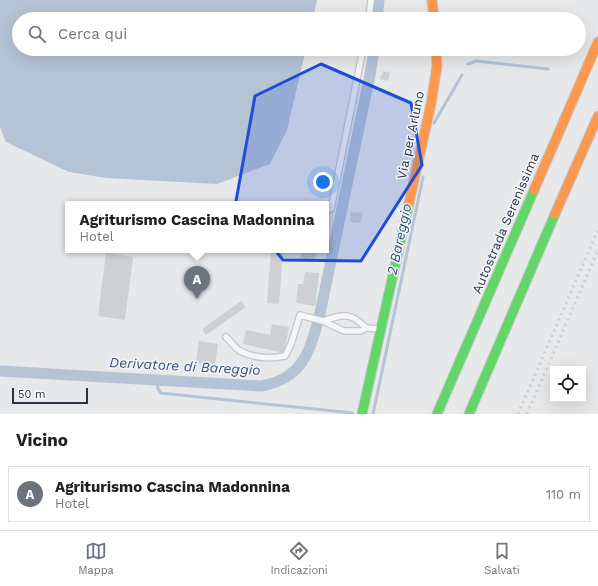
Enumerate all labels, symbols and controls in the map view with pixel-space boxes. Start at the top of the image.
search box [12,12,586,56]
icon: search [26,23,48,45]
text: Cerca qui [58,25,127,43]
street label: Via per Arluno [394,89,427,181]
street label: Autostrada Serenissima [469,150,542,296]
your location [313,172,333,192]
popup [65,201,329,253]
water label: 2 Bareggio [384,202,414,276]
text: Agriturismo Cascina Madonnina [80,211,314,229]
text: Hotel [80,229,114,244]
pin: A [184,266,210,299]
water label: Derivatore di Bareggio [109,354,261,378]
map controls [550,366,586,402]
button: locate [550,366,586,402]
scale bar [12,386,88,405]
text: 50 m [18,388,45,401]
text: Vicino [16,430,68,450]
text: Agriturismo Cascina Madonnina [55,478,290,496]
text: A [26,487,34,502]
text: 110 m [546,487,581,502]
text: Hotel [55,496,89,511]
tab: Mappa [78,540,114,577]
tab: Indicazioni [270,540,328,577]
tab: Salvati [484,540,520,577]

